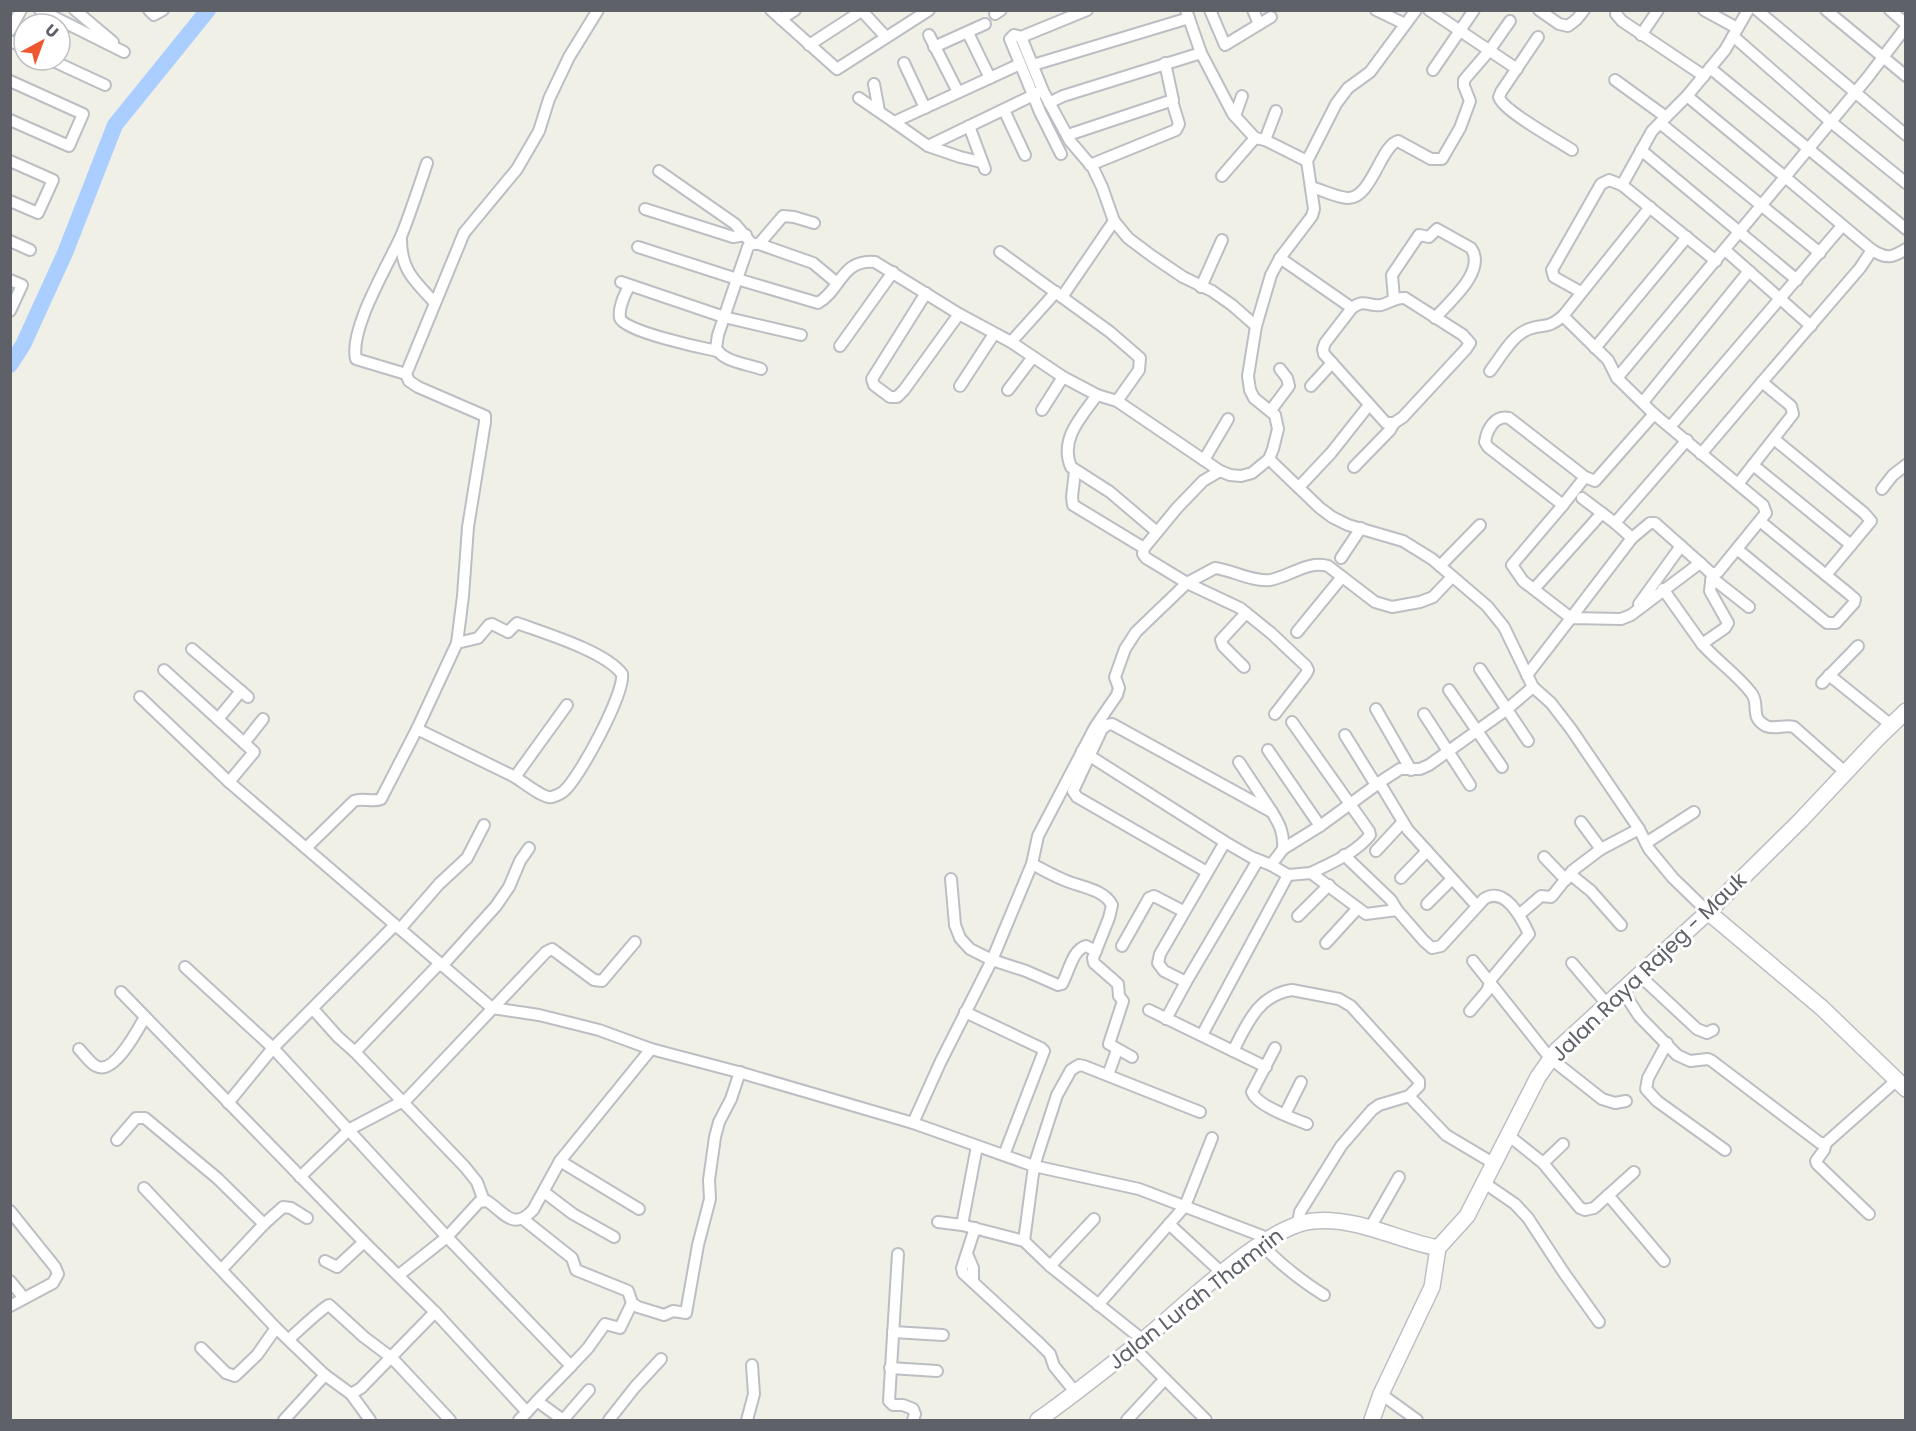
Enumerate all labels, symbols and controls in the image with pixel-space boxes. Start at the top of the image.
north arrow [12,12,72,72]
text: U [40,19,63,43]
street label: Jalan Raya Rajeg - Mauk [1545,865,1753,1068]
street label: Jalan Lurah Thamrin [1102,1221,1289,1376]

